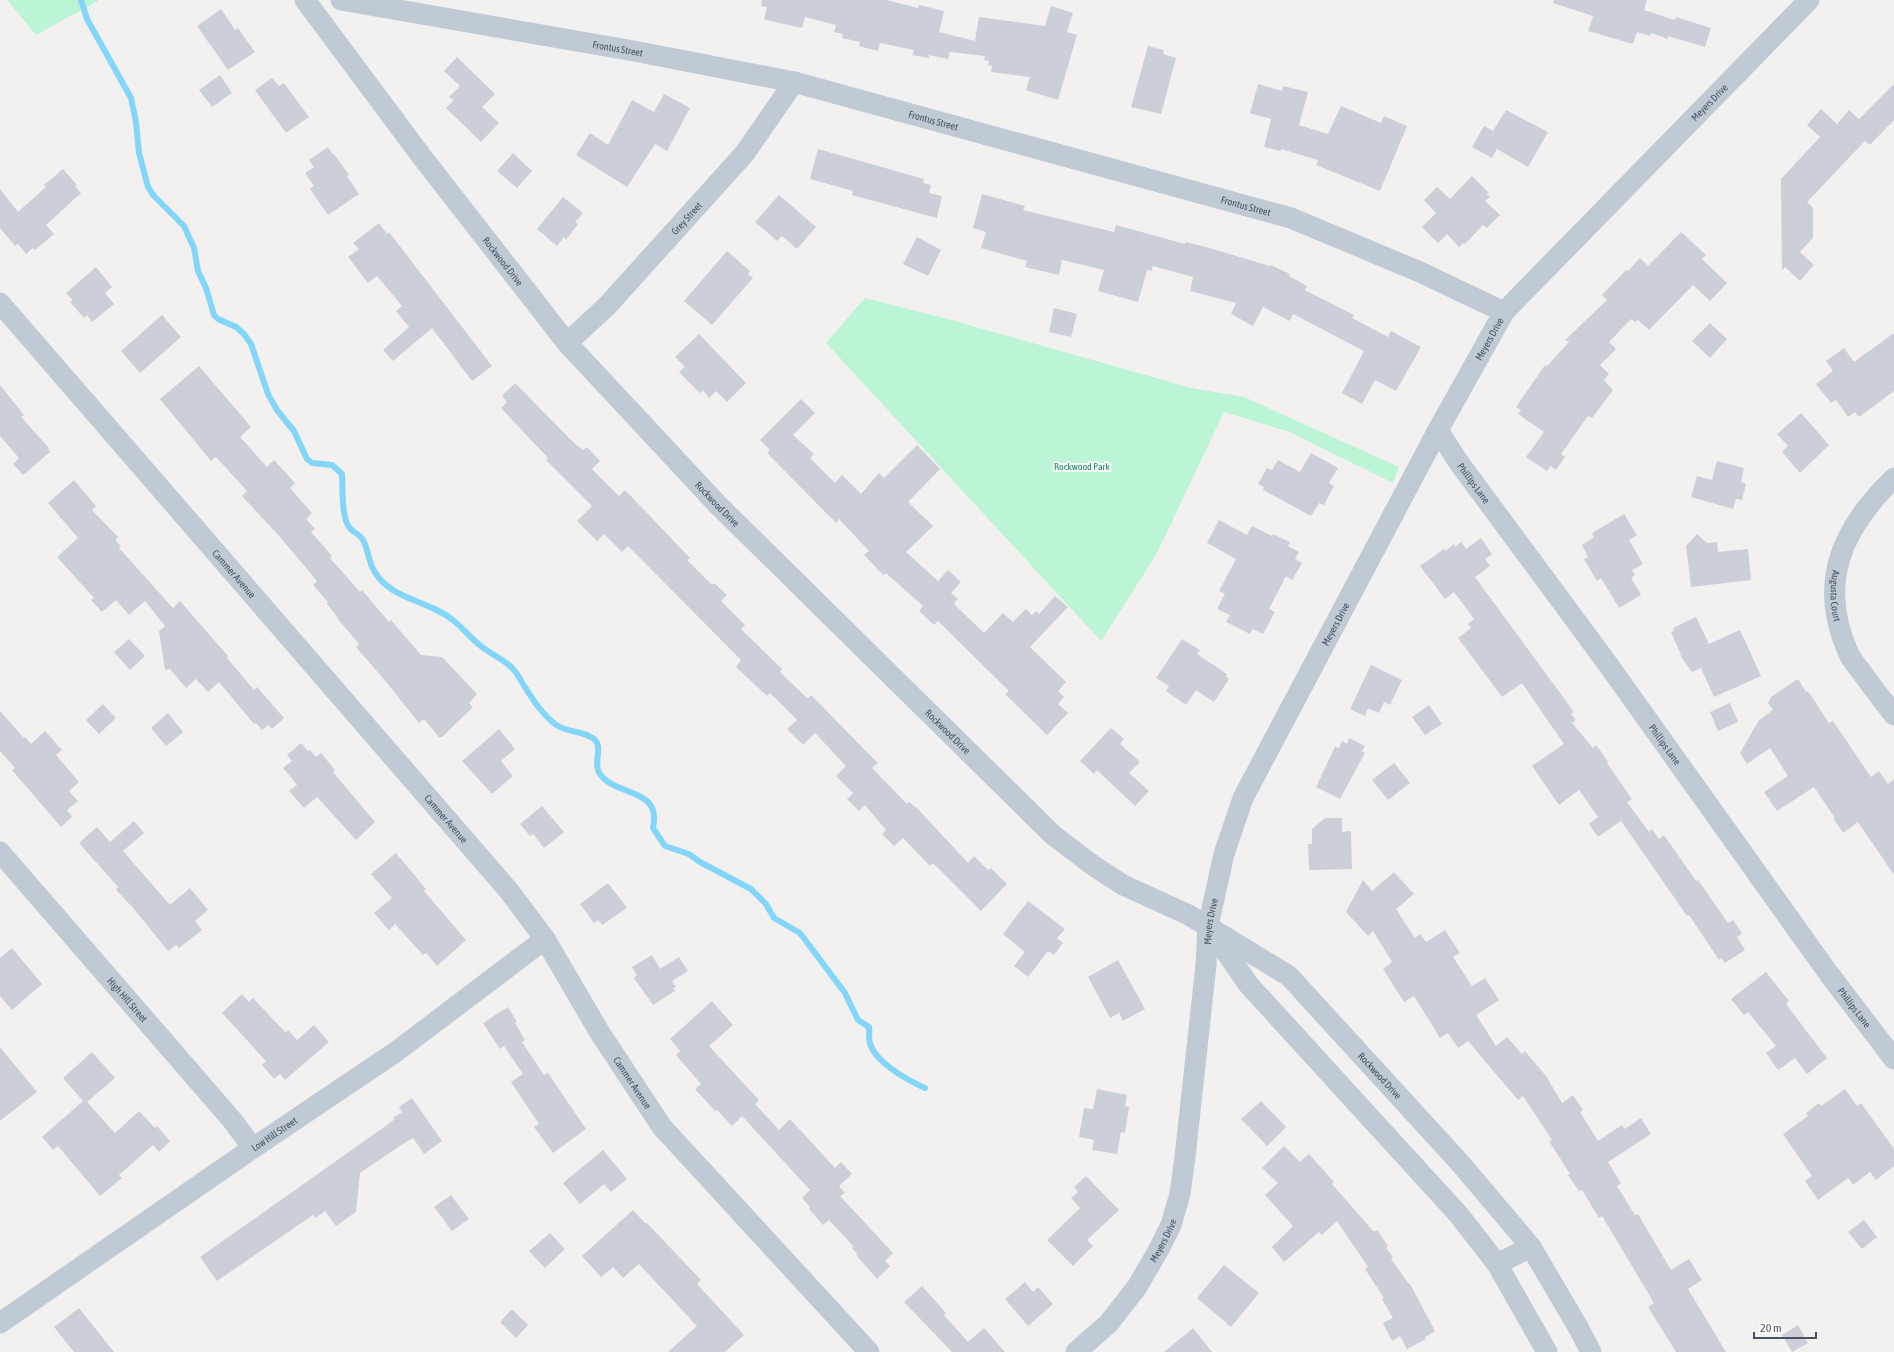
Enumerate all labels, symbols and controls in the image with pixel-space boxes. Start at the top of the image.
street label: Frontus Street [592,39,644,59]
street label: Meyers Drive [1689,82,1730,123]
street label: Frontus Street [907,109,960,133]
street label: Frontus Street [1220,194,1272,218]
street label: Grey Street [669,200,704,237]
street label: Rockwood Drive [481,235,526,288]
street label: Meyers Drive [1473,315,1506,362]
park label: Rockwood Park [1054,461,1111,472]
street label: Phillips Lane [1455,461,1492,506]
street label: Rockwood Drive [693,479,742,529]
street label: Cammer Avenue [210,548,258,601]
street label: Augusta Court [1829,569,1843,623]
street label: Meyers Drive [1320,600,1352,648]
street label: Rockwood Drive [923,707,973,757]
street label: Phillips Lane [1647,722,1683,768]
street label: Cammer Avenue [422,793,470,846]
street label: Meyers Drive [1202,897,1220,945]
street label: High Hill Street [105,975,150,1024]
street label: Phillips Lane [1835,986,1873,1030]
street label: Rockwood Drive [1356,1051,1404,1102]
street label: Cammer Avenue [611,1055,654,1111]
street label: Low Hill Street [249,1115,299,1154]
street label: Meyers Drive [1148,1217,1179,1264]
scale bar [1754,1314,1816,1340]
text: 20 m [1760,1321,1782,1335]

